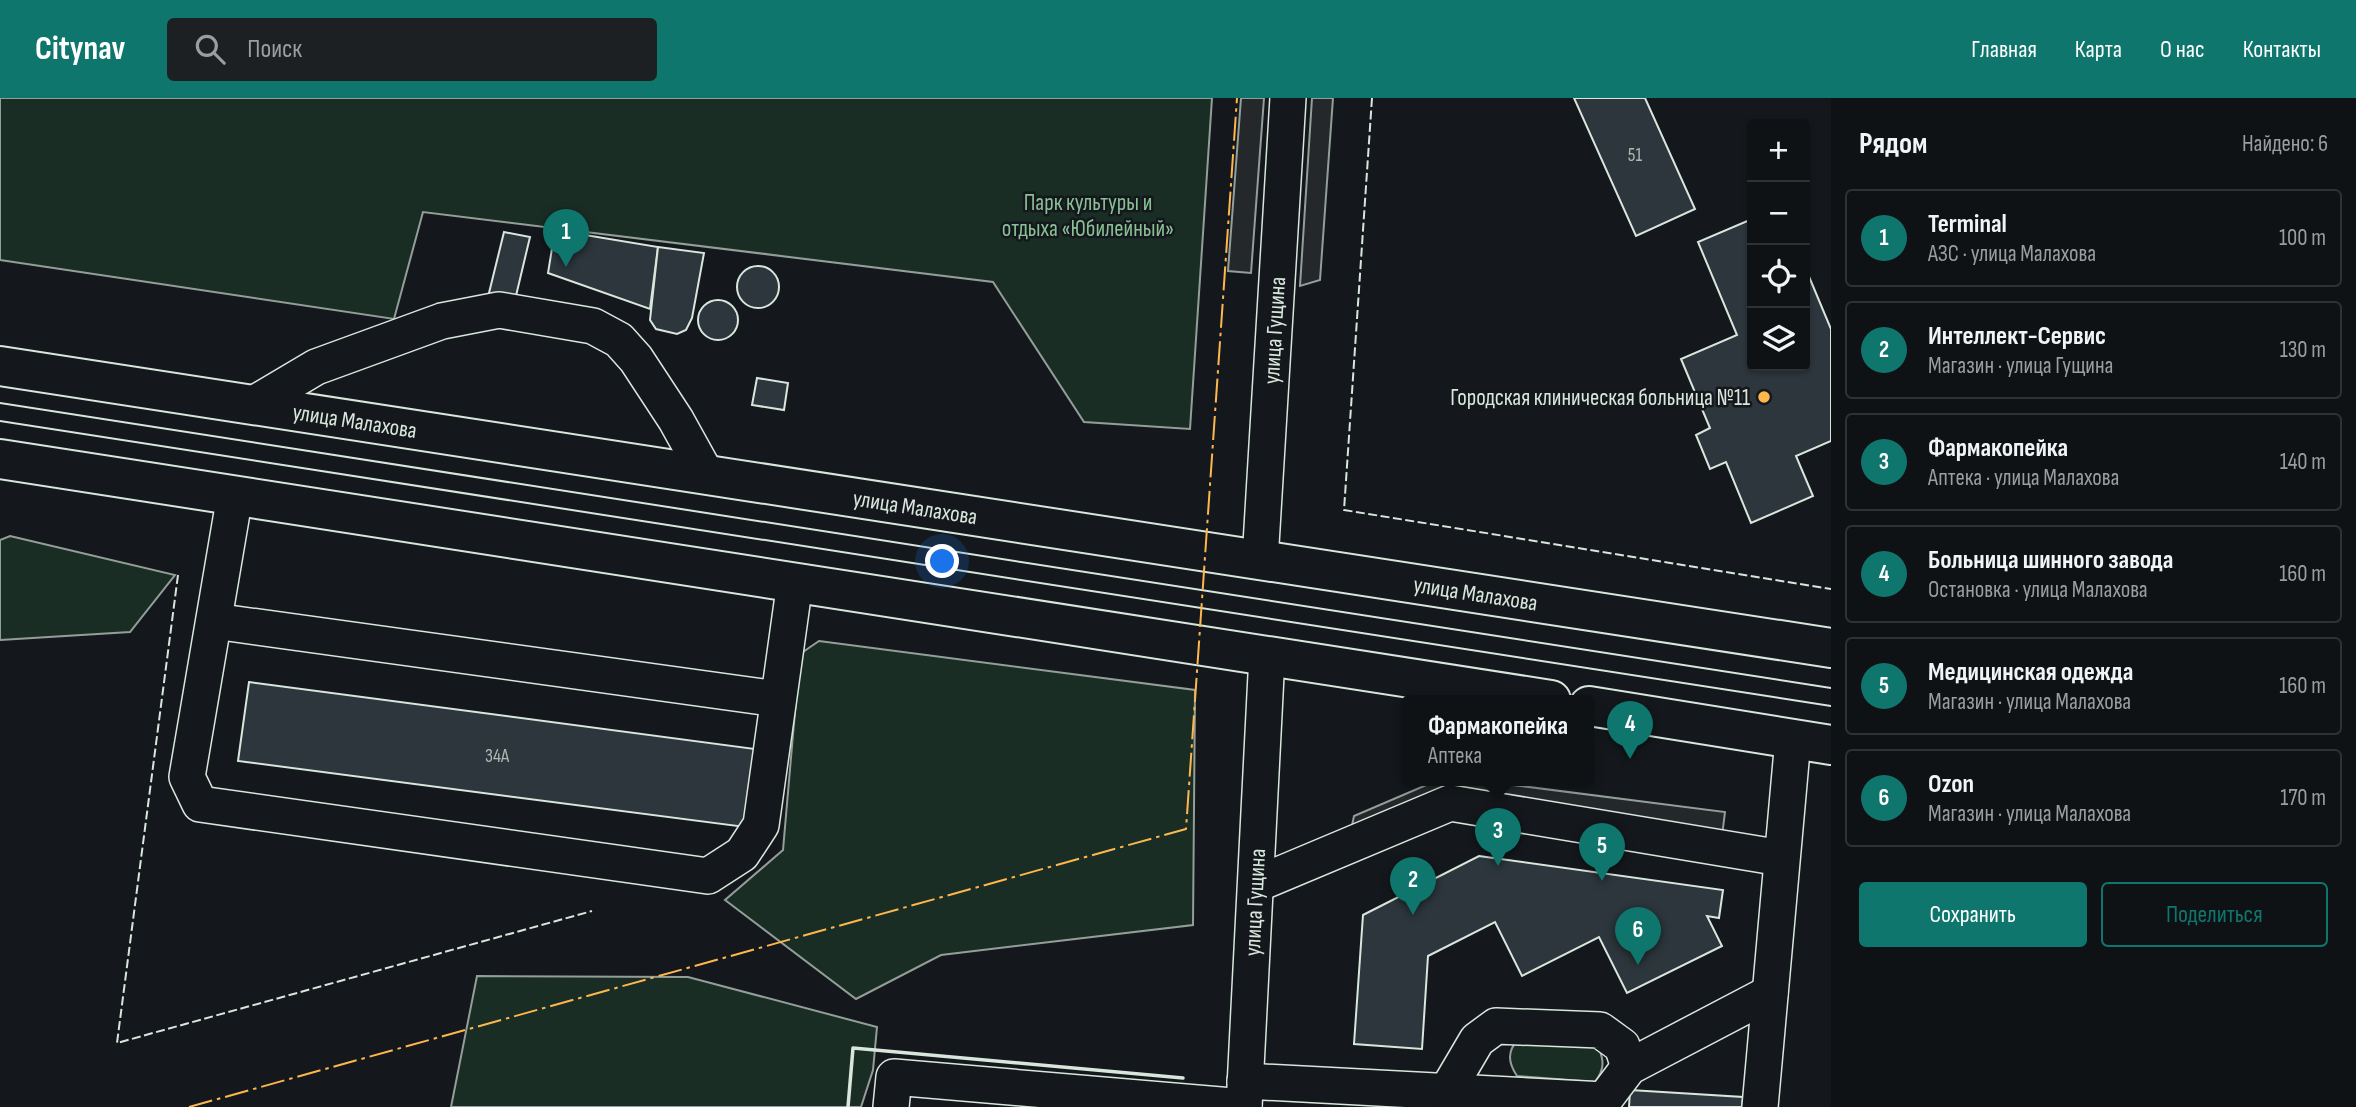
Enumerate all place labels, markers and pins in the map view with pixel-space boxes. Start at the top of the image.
pin: 1 [543,209,589,267]
place label: Городская клиническая больница №11 [1450,384,1750,412]
marker: Городская клиническая больница №11 [1756,389,1772,405]
pin: 4 [1607,701,1653,759]
pin: 3 [1475,808,1521,866]
pin: 5 [1579,823,1625,881]
pin: 2 [1390,857,1436,915]
pin: 6 [1615,907,1661,965]

